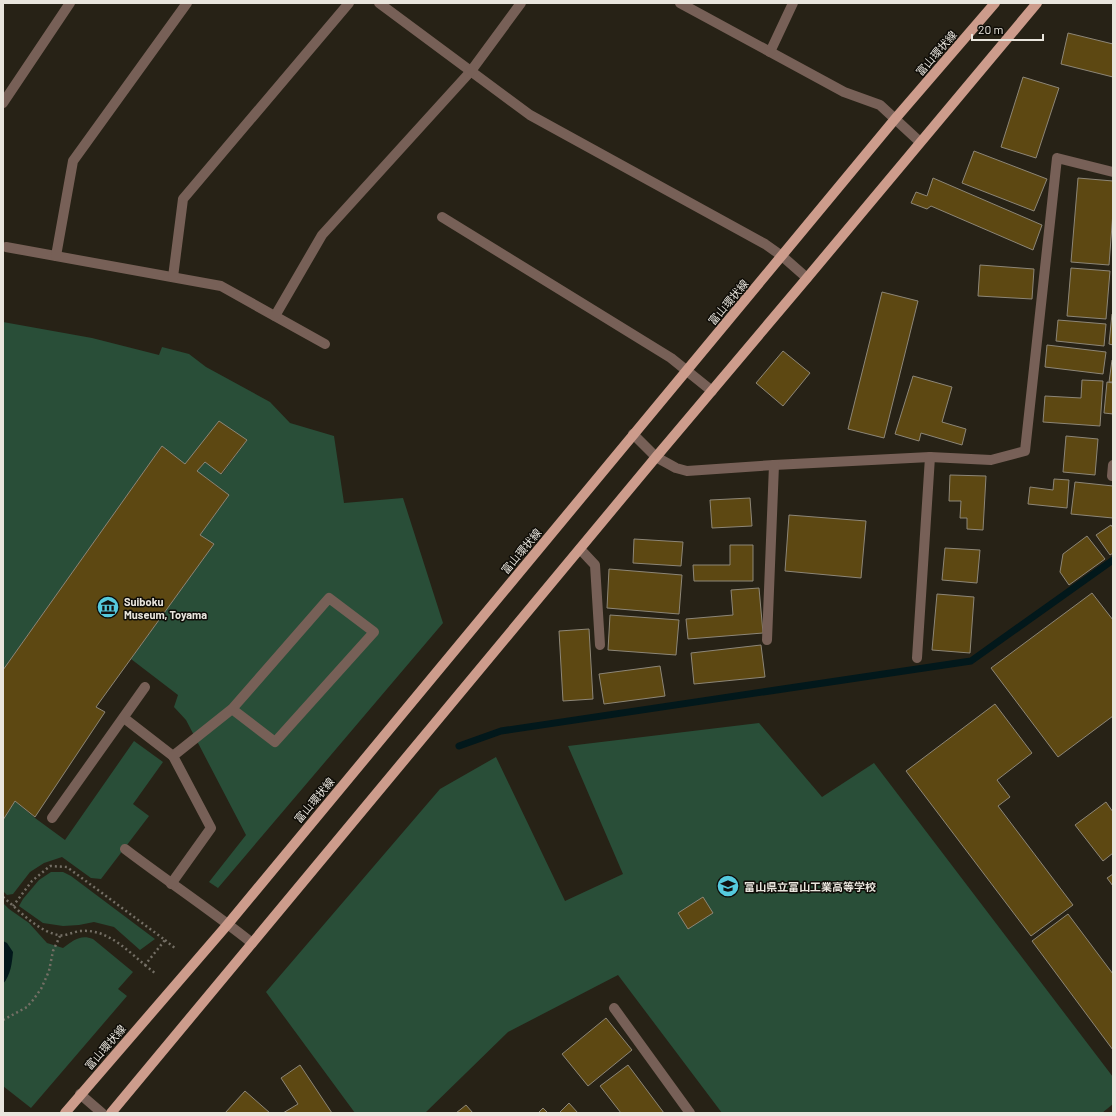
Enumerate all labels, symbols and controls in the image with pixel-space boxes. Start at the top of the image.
scale bar [972,16,1043,42]
text: 20 m [978,22,1004,36]
street label: 富山環状線 [913,28,959,78]
street label: 富山環状線 [705,277,751,327]
street label: 富山環状線 [498,526,544,576]
museum icon: Suiboku Museum, Toyama [95,594,121,620]
place label: Suiboku Museum, Toyama [124,595,207,621]
street label: 富山環状線 [291,775,337,825]
school or university icon: 富山県立富山工業高等学校 [715,873,741,899]
place label: 富山県立富山工業高等学校 [744,880,876,893]
street label: 富山環状線 [82,1022,128,1072]

